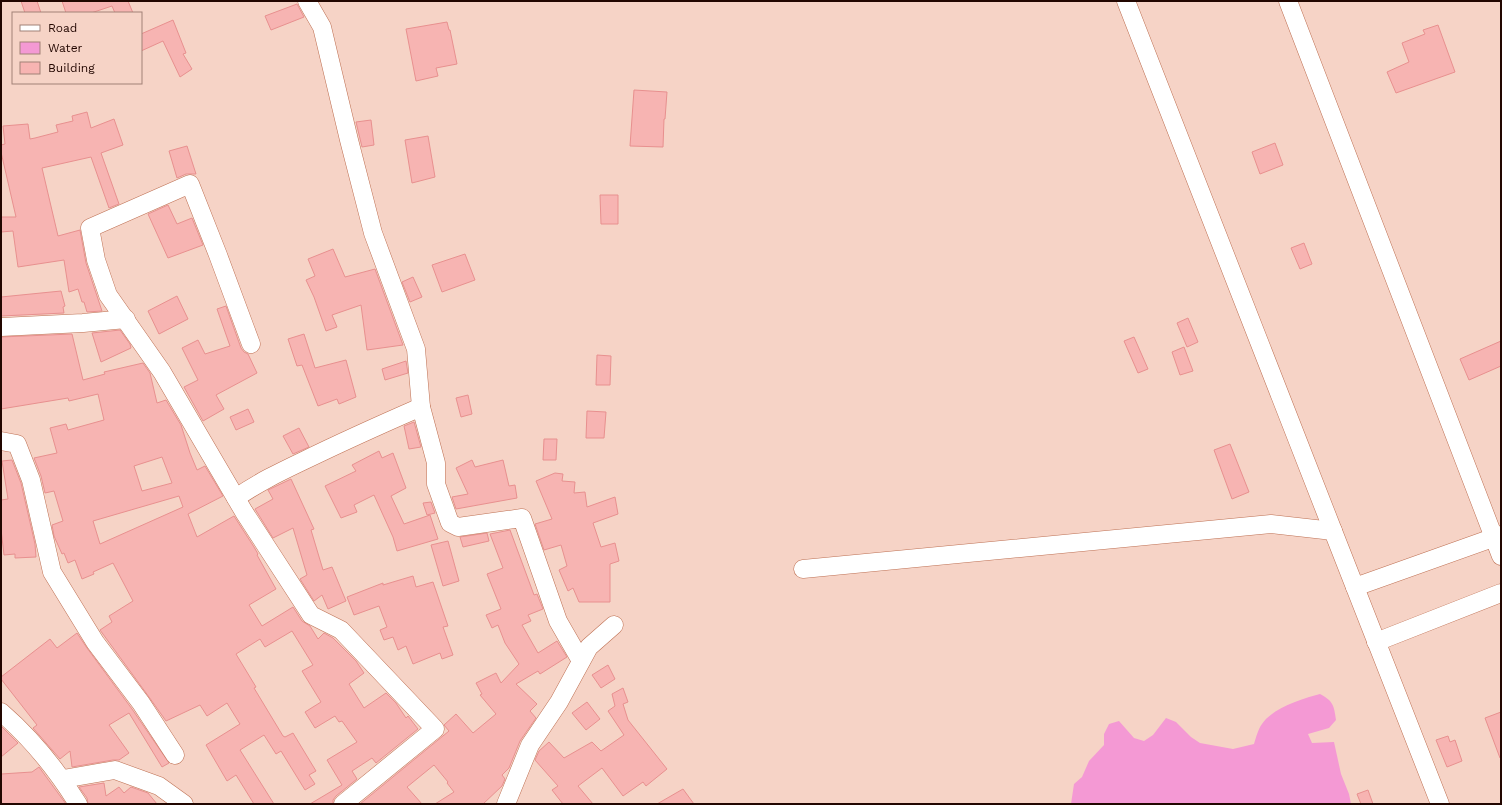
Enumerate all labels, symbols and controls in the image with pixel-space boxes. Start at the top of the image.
legend [12,12,142,84]
text: Road [48,21,77,35]
text: Water [48,41,83,55]
text: Building [48,61,95,75]

